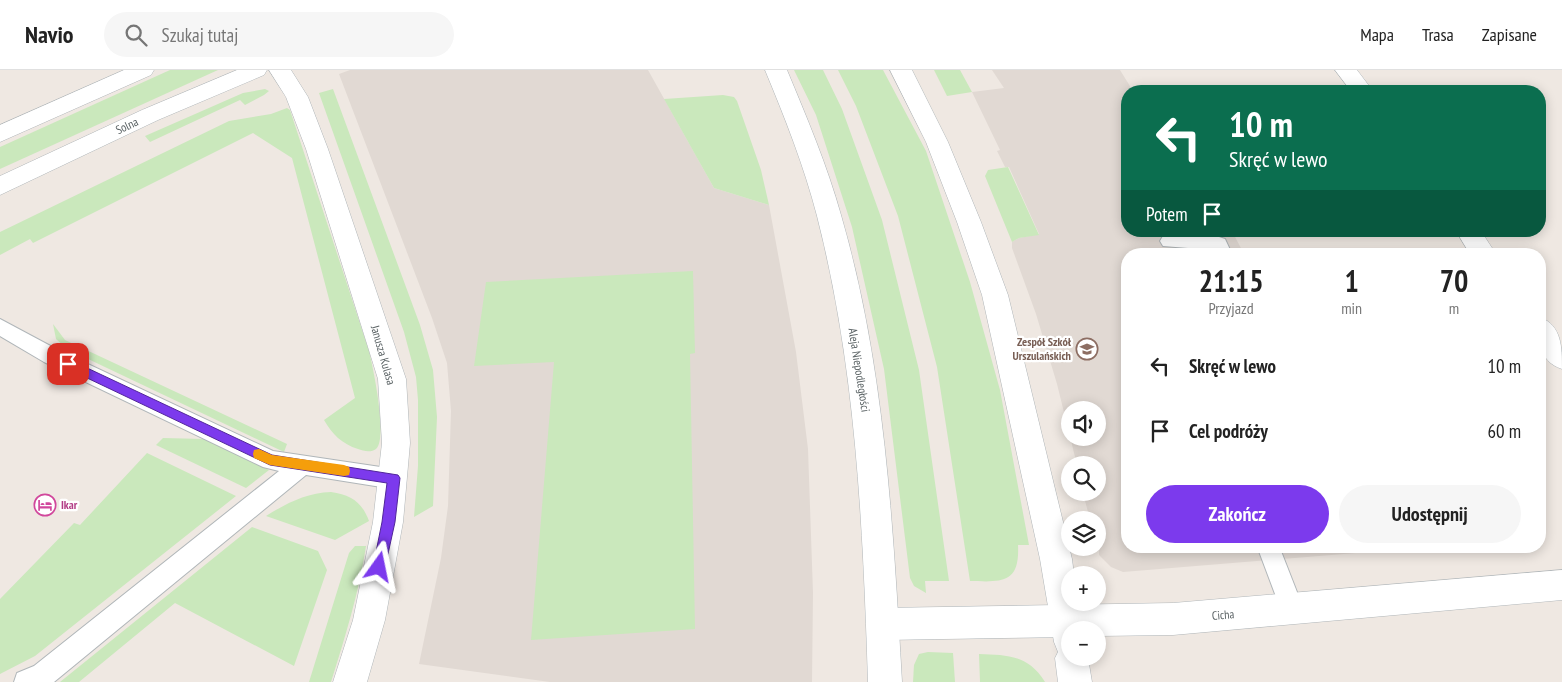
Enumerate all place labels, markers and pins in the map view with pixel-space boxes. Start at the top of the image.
place label: Zespół Szkół Urszulańskich [1012,334,1072,363]
school or university icon: Zespół Szkół Urszulańskich [1075,337,1099,361]
pin [47,343,89,385]
hotel icon: Ikar [33,493,57,517]
place label: Ikar [61,497,78,512]

